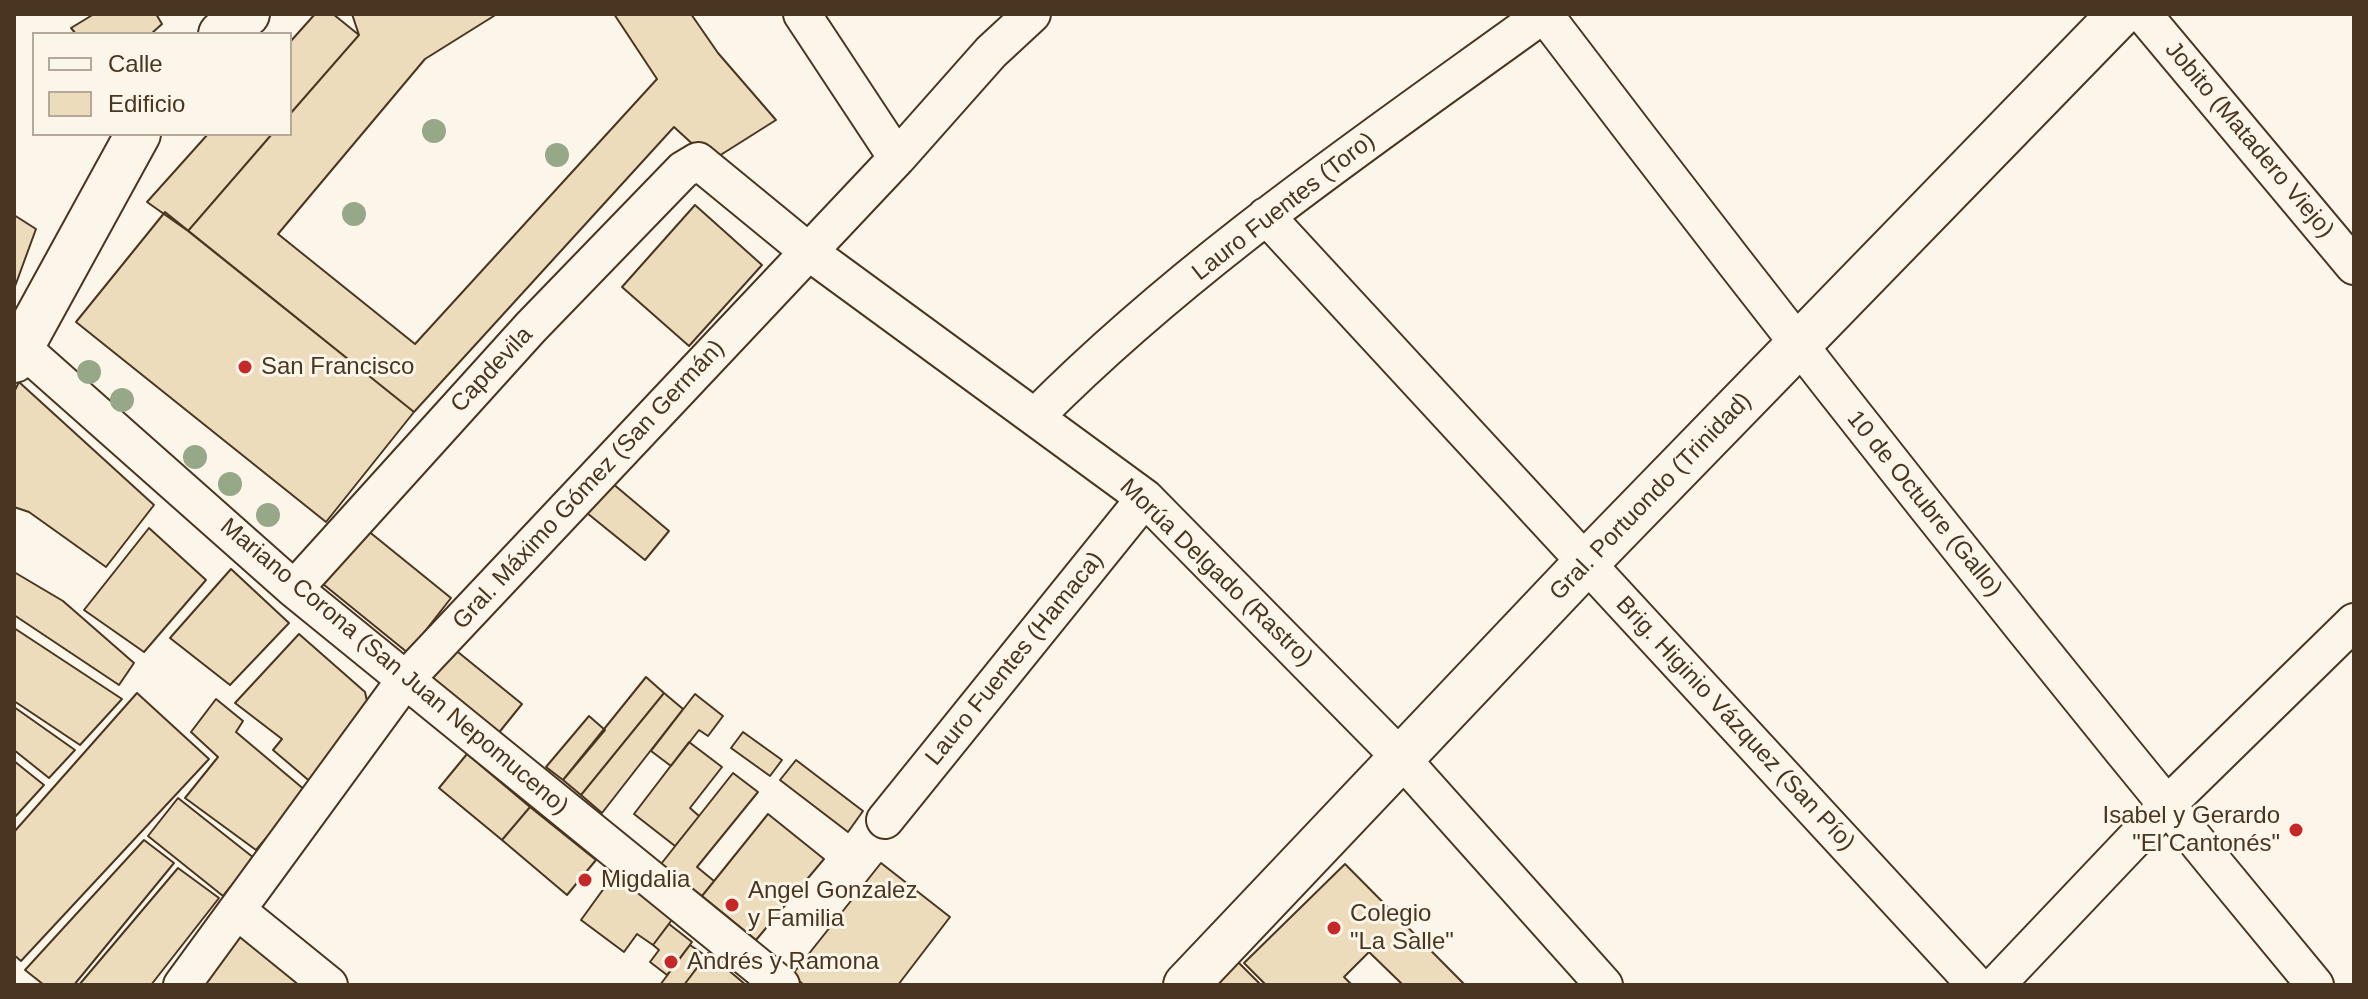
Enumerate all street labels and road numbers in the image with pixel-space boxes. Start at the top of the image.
street label: Jobito (Matadero Viejo) [2158,36,2340,244]
street label: Lauro Fuentes (Toro) [1187,127,1381,287]
street label: Capdevila [445,321,539,419]
street label: Gral. Máximo Gómez (San Germán) [447,334,731,636]
street label: Gral. Portuondo (Trinidad) [1544,387,1758,607]
street label: 10 de Octubre (Gallo) [1840,405,2008,603]
street label: Morúa Delgado (Rastro) [1113,473,1319,673]
street label: Mariano Corona (San Juan Nepomuceno) [214,513,574,821]
street label: Lauro Fuentes (Hamaca) [920,546,1110,772]
street label: Brig. Higinio Vázquez (San Pío) [1609,591,1861,857]

